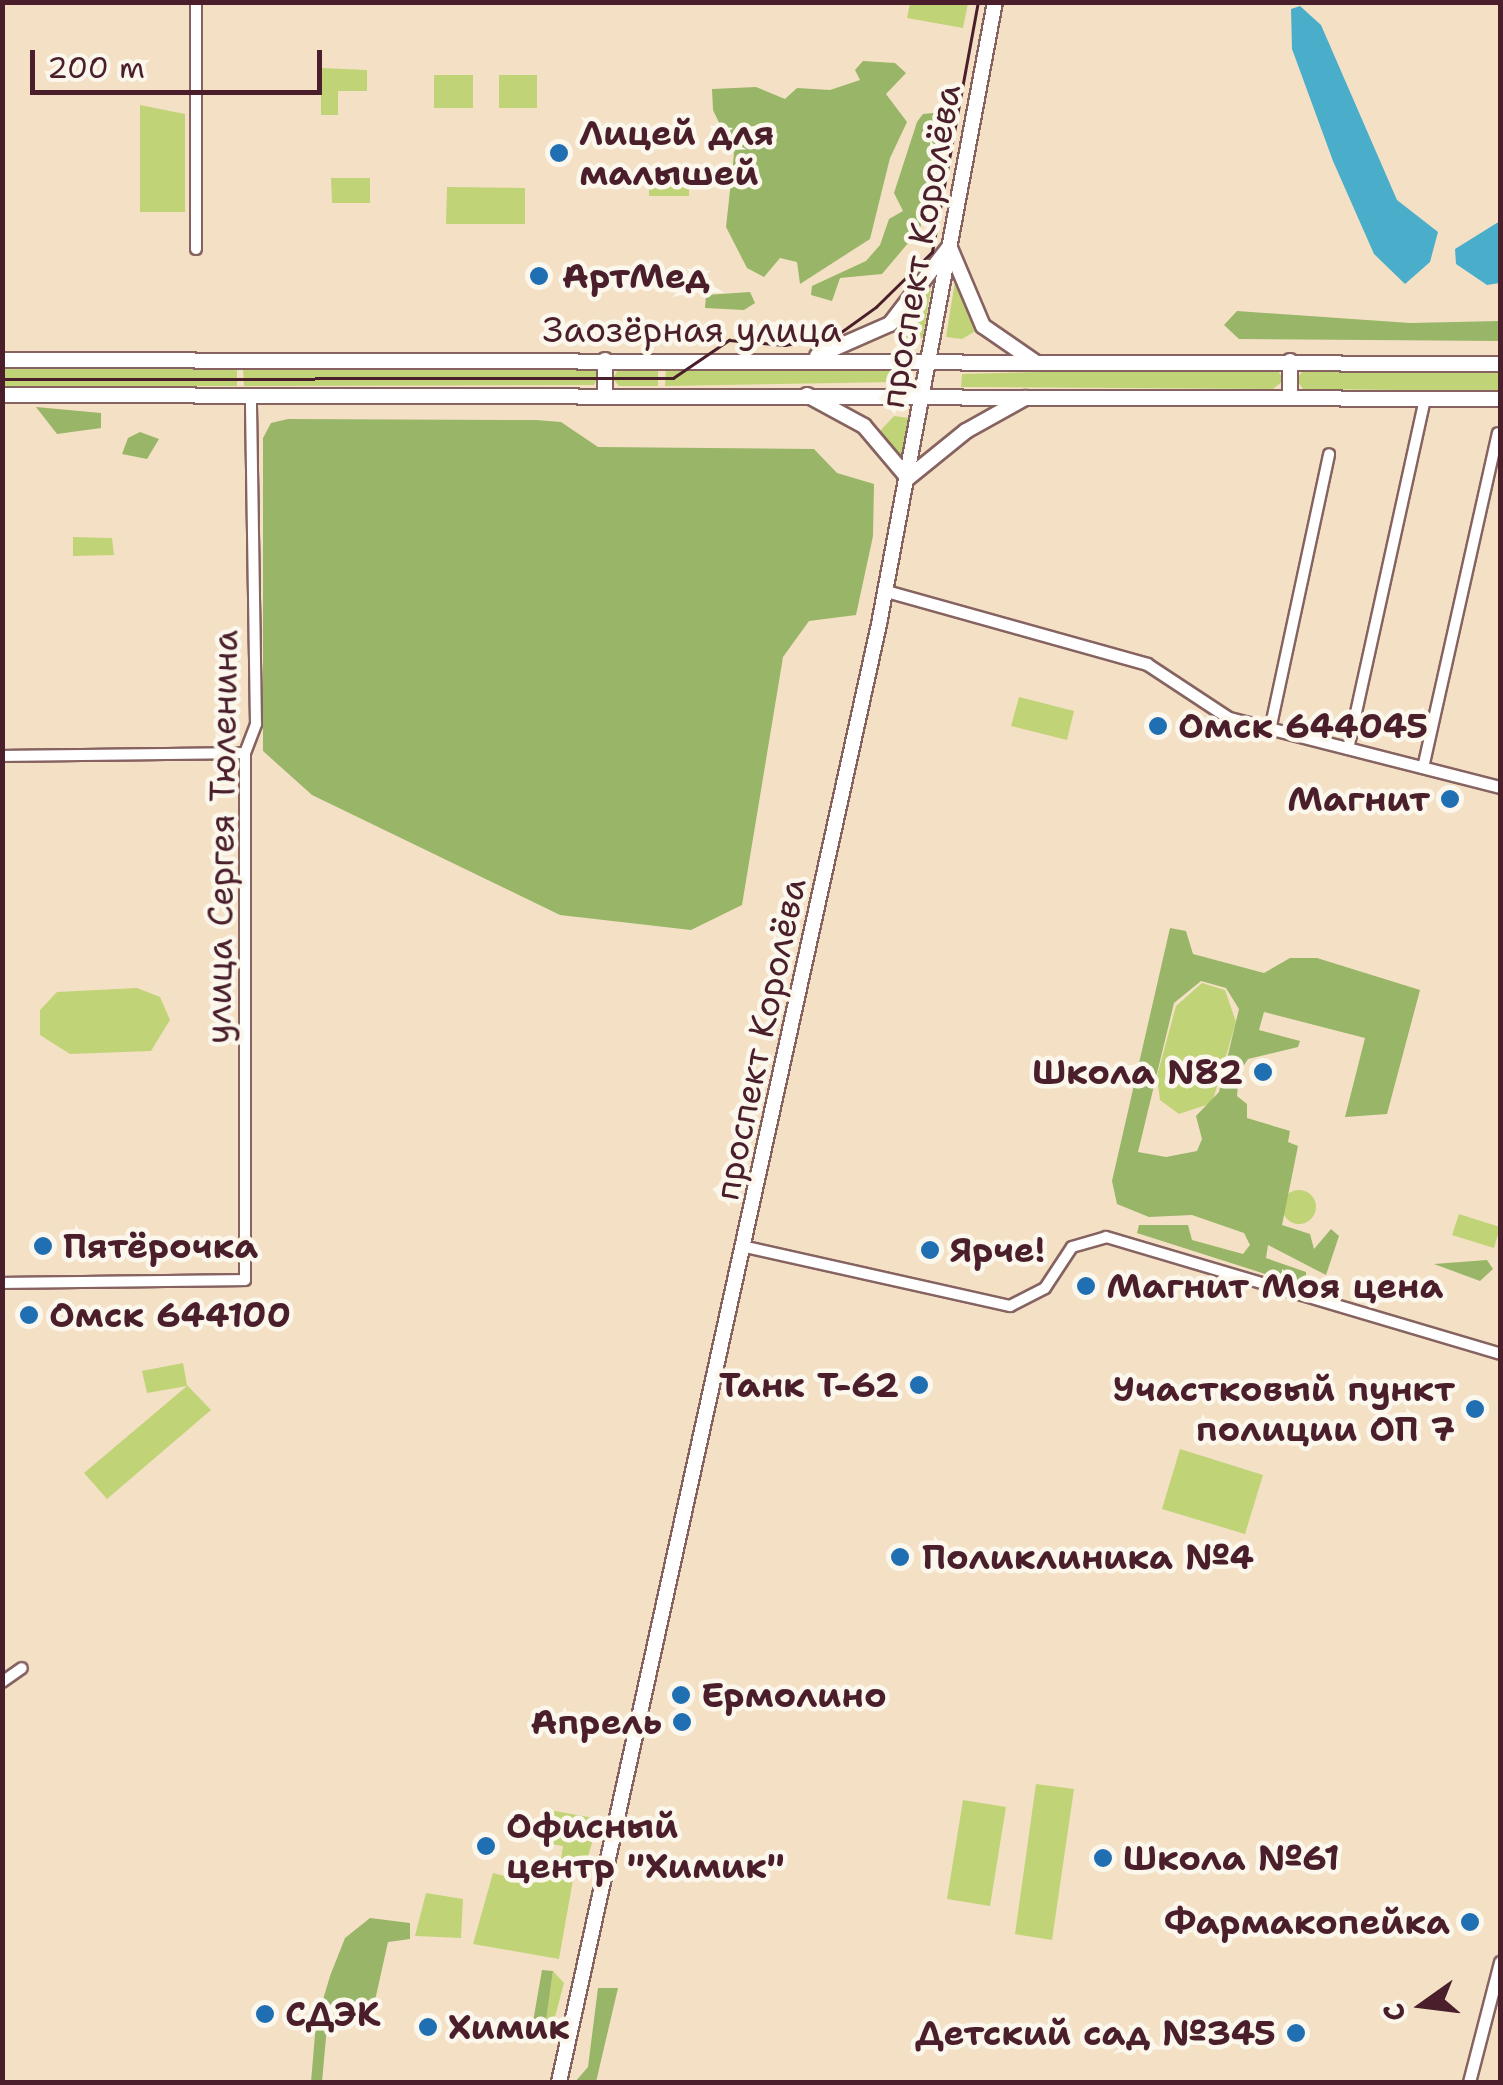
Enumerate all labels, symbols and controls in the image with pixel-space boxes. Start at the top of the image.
scale bar [35,30,328,92]
text: 200 m [47,47,145,88]
street label: проспект Королёва [871,81,969,411]
place label: Лицей для малышей [579,112,774,194]
marker: Лицей для малышей [548,142,570,164]
place label: АртМед [562,255,710,297]
marker: АртМед [526,263,552,289]
street label: Заозёрная улица [543,309,841,351]
street label: улица Сергея Тюленина [197,630,247,1044]
place label: Омск 644045 [1178,705,1428,747]
marker: Омск 644045 [1147,715,1169,737]
place label: Магнит [1287,778,1430,820]
marker: Магнит [1439,788,1461,810]
street label: проспект Королёва [705,874,815,1204]
place label: Школа N82 [1032,1051,1243,1093]
marker: Школа N82 [1252,1061,1274,1083]
place label: Пятёрочка [63,1225,258,1267]
place label: Ярче! [950,1229,1045,1271]
marker: Пятёрочка [32,1235,54,1257]
marker: Ярче! [919,1239,941,1261]
place label: Магнит Моя цена [1106,1265,1443,1307]
marker: Магнит Моя цена [1075,1275,1097,1297]
place label: Омск 644100 [49,1294,291,1336]
marker: Омск 644100 [18,1304,40,1326]
place label: Танк Т-62 [719,1364,899,1406]
place label: Участковый пункт полиции ОП 7 [1113,1368,1455,1450]
marker: Танк Т-62 [908,1374,930,1396]
marker: Участковый пункт полиции ОП 7 [1464,1398,1486,1420]
place label: Поликлиника №4 [922,1536,1254,1578]
marker: Поликлиника №4 [887,1544,913,1570]
place label: Ермолино [701,1674,887,1716]
marker: Ермолино [670,1684,692,1706]
place label: Апрель [531,1701,662,1743]
marker: Апрель [671,1711,693,1733]
place label: Офисный центр "Химик" [506,1805,785,1887]
marker: Офисный центр "Химик" [475,1835,497,1857]
place label: Школа №61 [1123,1837,1340,1879]
marker: Школа №61 [1092,1847,1114,1869]
place label: Фармакопейка [1164,1901,1450,1943]
marker: Фармакопейка [1459,1911,1481,1933]
north arrow [1373,1955,1473,2055]
place label: СДЭК [285,1993,381,2035]
text: С [1373,1999,1414,2025]
marker: СДЭК [254,2003,276,2025]
place label: Химик [448,2006,570,2048]
place label: Детский сад №345 [915,2012,1276,2054]
marker: Химик [417,2016,439,2038]
marker: Детский сад №345 [1285,2022,1307,2044]

